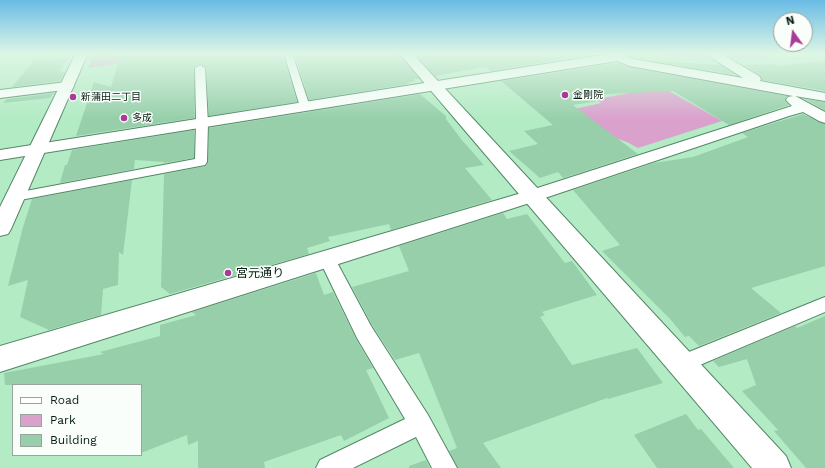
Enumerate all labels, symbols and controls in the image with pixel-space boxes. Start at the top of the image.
north arrow [773,12,813,52]
text: N [785,14,796,28]
place label: 金剛院 [573,89,603,101]
marker: 金剛院 [560,90,570,100]
place label: 新蒲田二丁目 [81,91,141,103]
marker: 新蒲田二丁目 [68,92,78,102]
place label: 多成 [132,112,152,124]
marker: 多成 [119,113,129,123]
place label: 宮元通り [236,266,284,280]
marker: 宮元通り [223,268,233,278]
legend [12,384,142,456]
text: Road [50,393,79,407]
text: Park [50,413,76,427]
text: Building [50,433,97,447]

